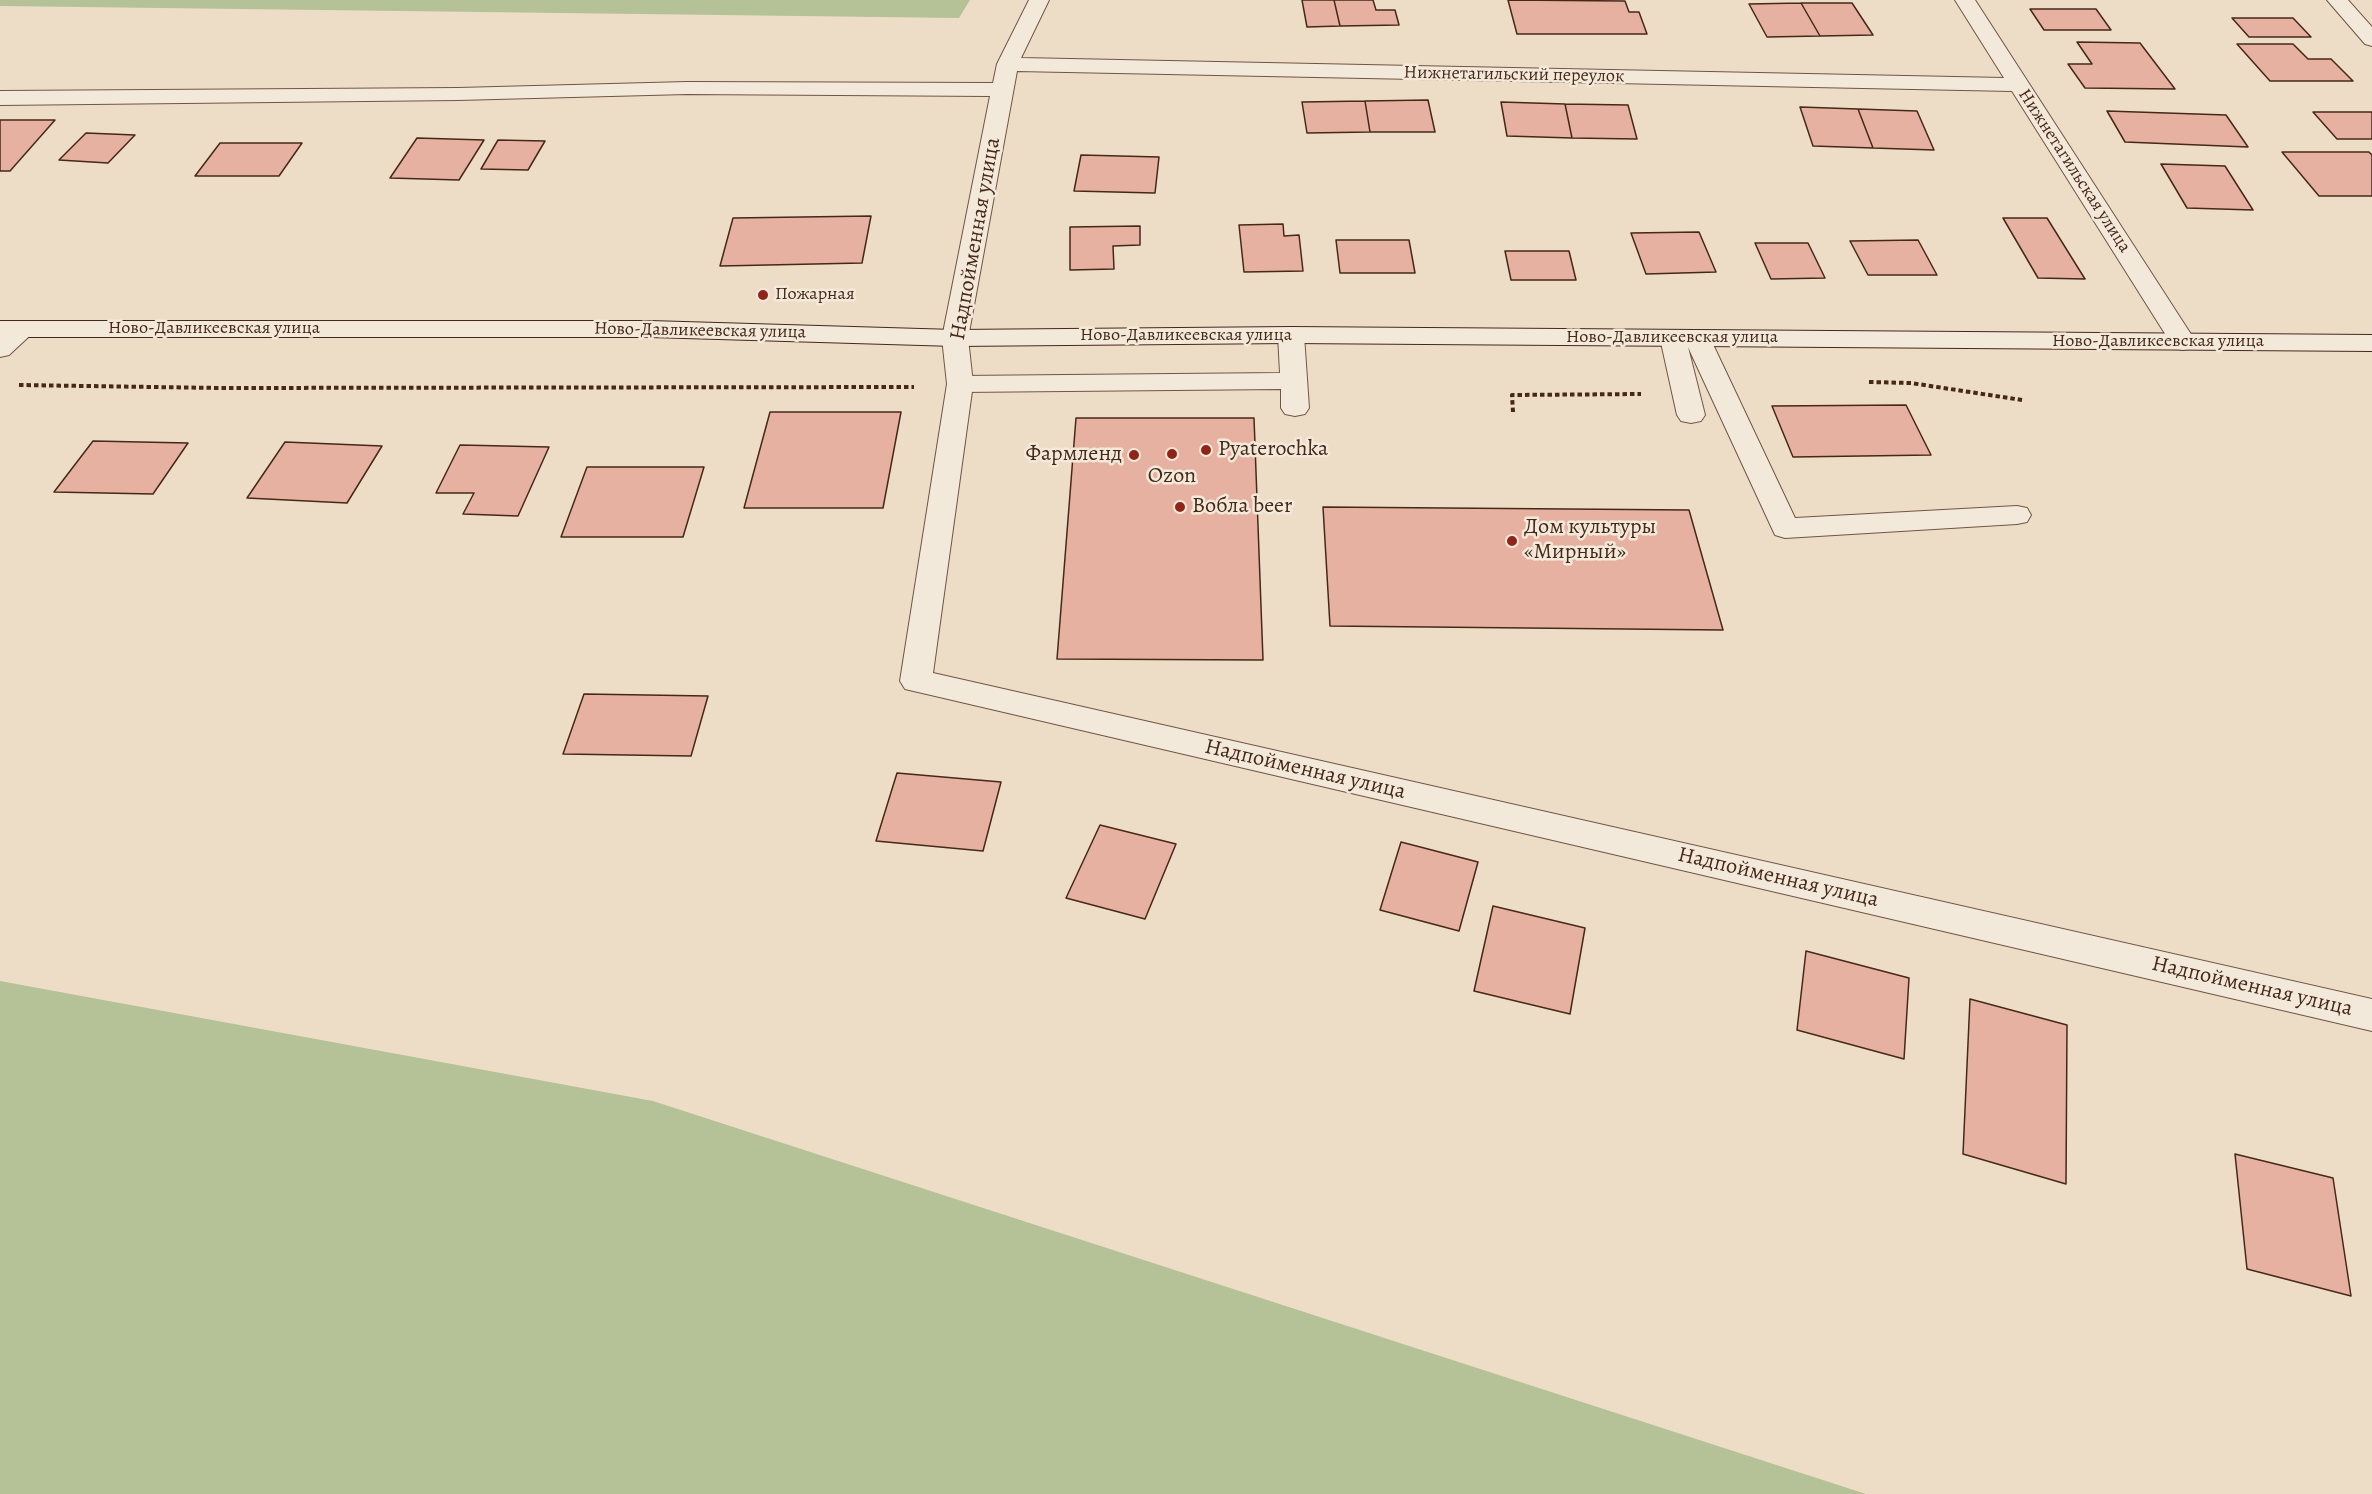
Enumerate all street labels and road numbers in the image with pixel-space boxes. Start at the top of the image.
street label: Нижнетагильский переулок [1403,62,1625,88]
street label: Нижнетагильская улица [2013,85,2135,257]
street label: Надпойменная улица [945,136,1007,342]
street label: Ново-Давликеевская улица [108,318,320,340]
street label: Ново-Давликеевская улица [594,318,806,344]
street label: Ново-Давликеевская улица [1080,325,1292,347]
street label: Ново-Давликеевская улица [1566,327,1778,349]
street label: Ново-Давликеевская улица [2052,331,2264,353]
street label: Надпойменная улица [1202,734,1408,806]
street label: Надпойменная улица [1675,842,1881,914]
street label: Надпойменная улица [2149,951,2355,1023]

